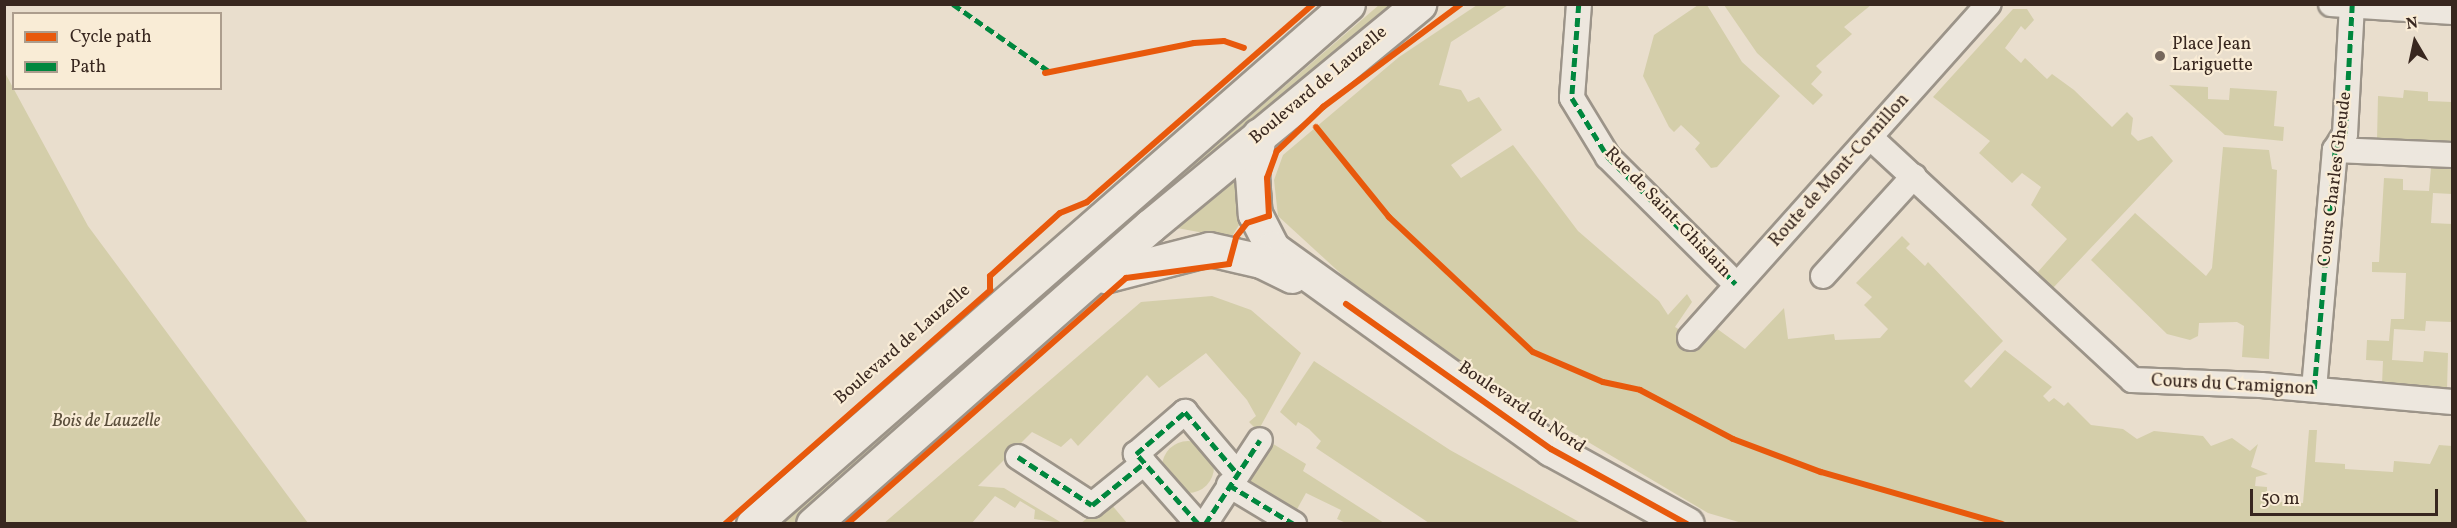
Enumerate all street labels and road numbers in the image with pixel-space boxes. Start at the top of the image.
street label: Boulevard de Lauzelle [1246,22,1392,150]
street label: Route de Mont-Cornillon [1765,90,1915,252]
street label: Cours Charles Gheude [2315,90,2357,268]
street label: Rue de Saint-Ghislain [1599,143,1735,283]
street label: Boulevard de Lauzelle [831,280,975,410]
street label: Boulevard du Nord [1453,357,1589,459]
street label: Cours du Cramignon [2150,371,2316,401]

